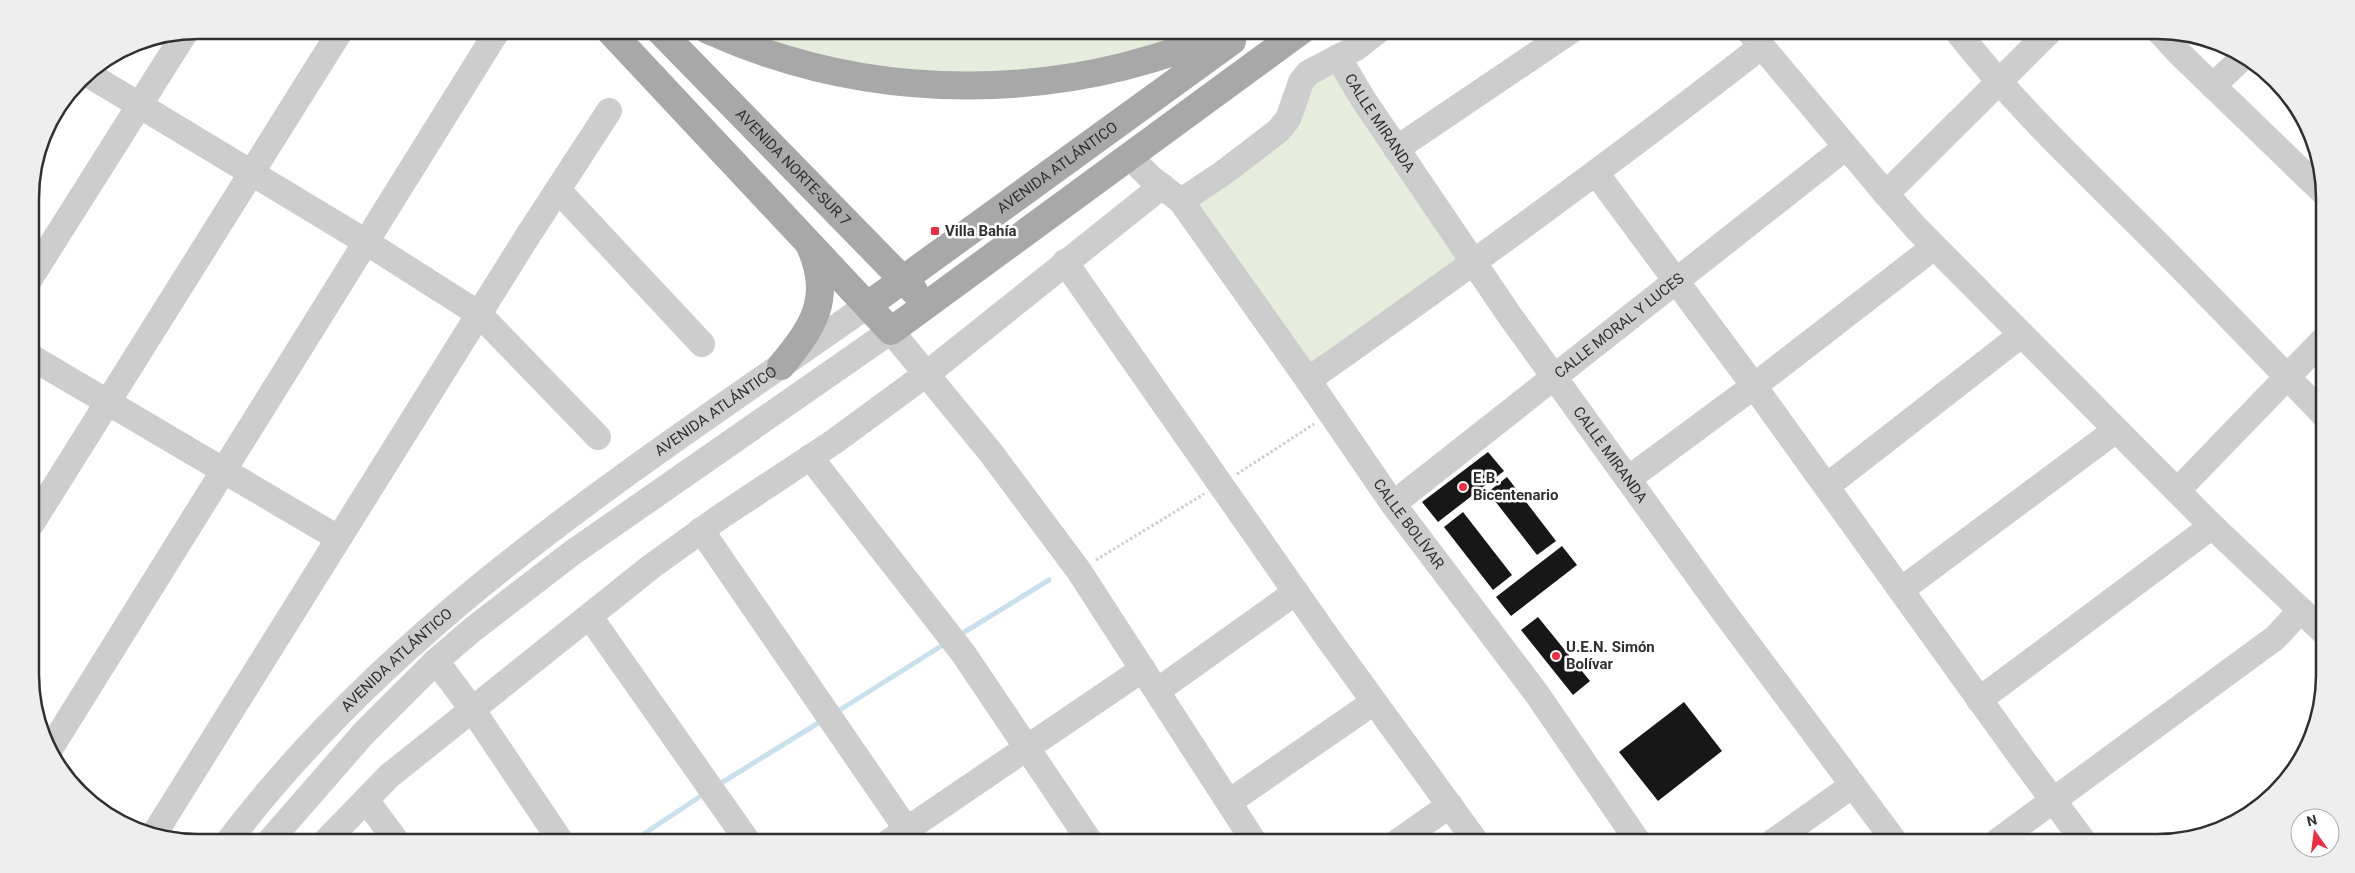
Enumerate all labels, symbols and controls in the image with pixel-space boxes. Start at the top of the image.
street label: CALLE MIRANDA [1341,70,1419,176]
street label: AVENIDA NORTE-SUR 7 [732,105,854,230]
street label: AVENIDA ATLÁNTICO [994,118,1121,217]
place label: Villa Bahía [945,222,1017,240]
marker: Villa Bahía [929,225,941,237]
street label: CALLE MORAL Y LUCES [1551,269,1688,382]
street label: AVENIDA ATLÁNTICO [651,362,780,460]
street label: CALLE MIRANDA [1569,403,1651,506]
place label: E.B. Bicentenario [1473,469,1558,504]
street label: CALLE BOLÍVAR [1369,475,1448,573]
marker: E.B. Bicentenario [1457,481,1469,493]
street label: AVENIDA ATLÁNTICO [337,604,456,716]
place label: U.E.N. Simón Bolívar [1566,638,1655,673]
marker: U.E.N. Simón Bolívar [1550,650,1562,662]
north arrow [2290,808,2340,858]
text: N [2305,811,2319,829]

